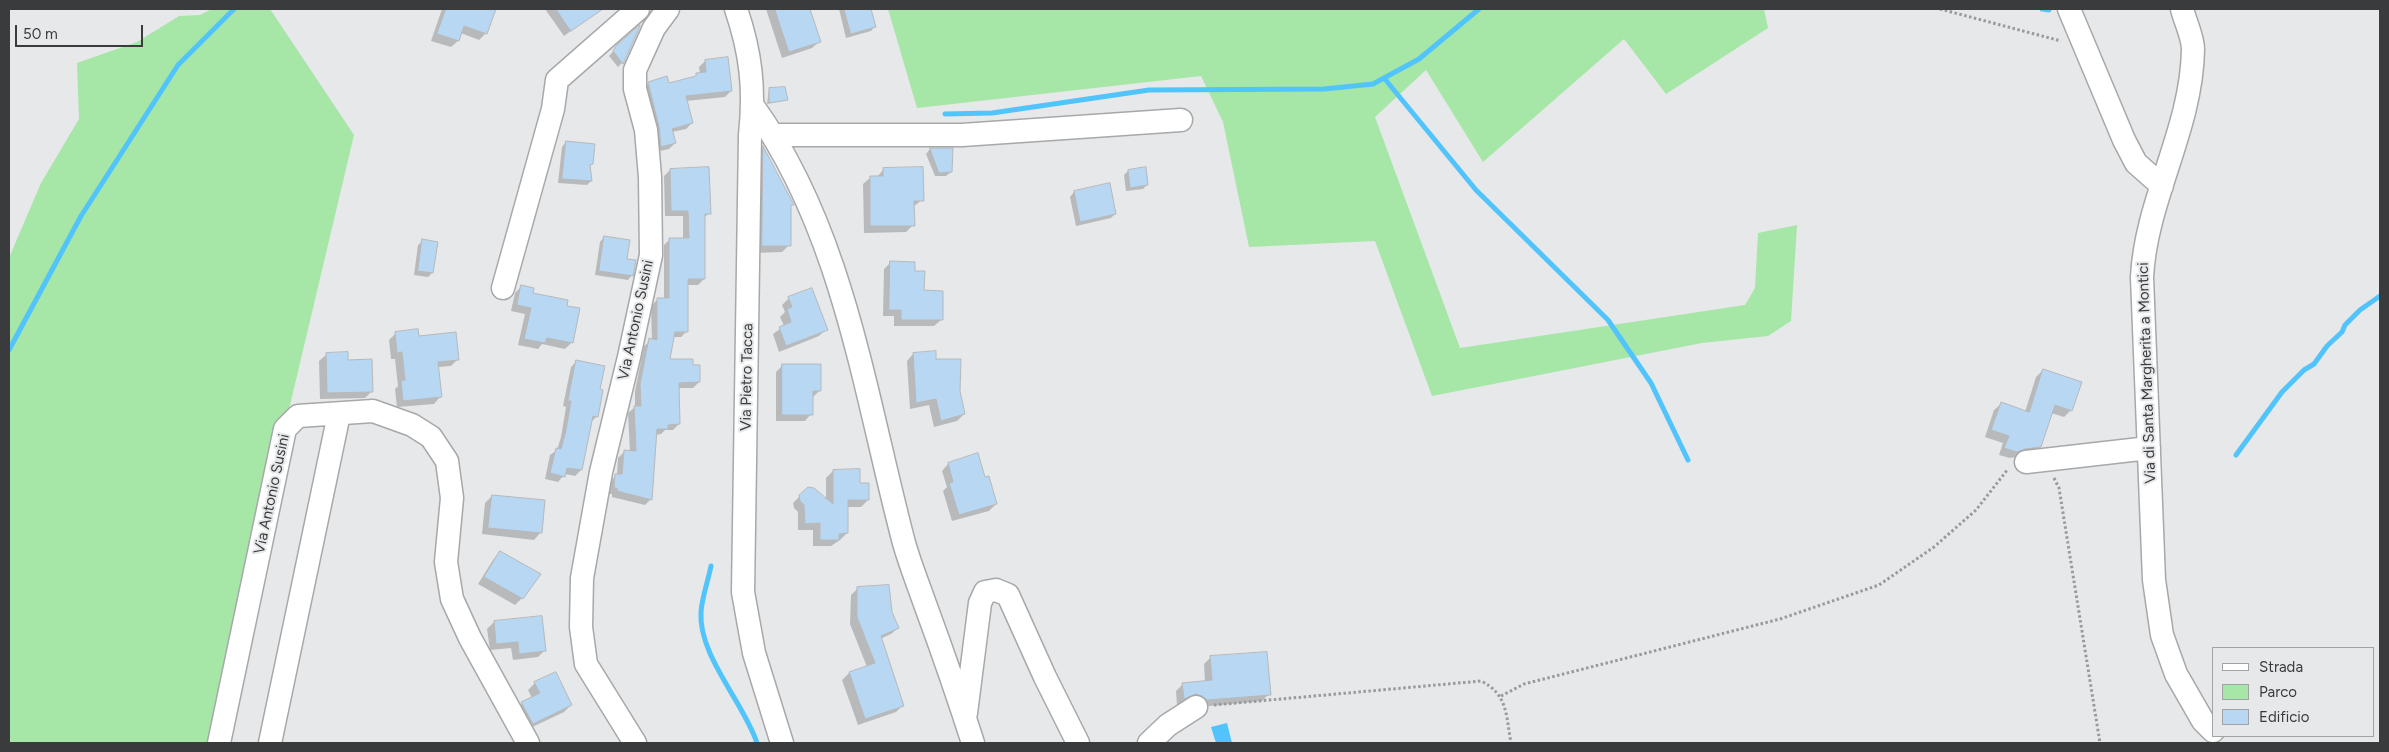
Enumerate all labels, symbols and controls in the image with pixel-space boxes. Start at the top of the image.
scale bar [18,15,145,47]
text: 50 m [23,25,58,43]
street label: Via Antonio Susini [614,258,658,382]
street label: Via di Santa Margherita a Montici [2134,262,2160,484]
street label: Via Pietro Tacca [737,323,757,431]
street label: Via Antonio Susini [250,432,294,556]
legend [2212,647,2374,737]
text: Strada [2259,658,2303,676]
text: Parco [2259,683,2297,701]
text: Edificio [2259,708,2309,726]

